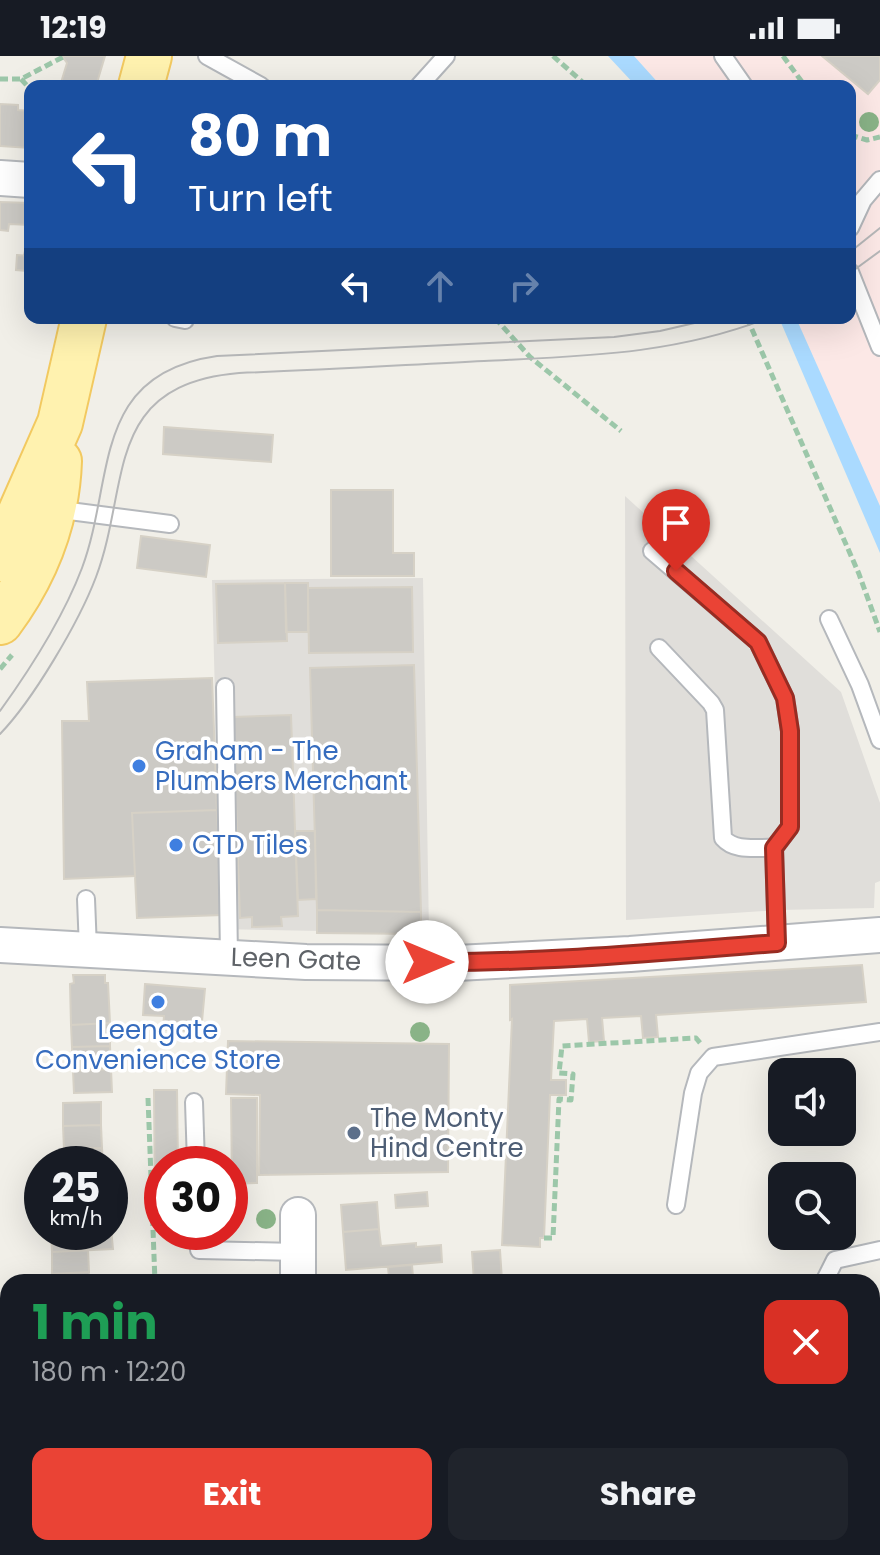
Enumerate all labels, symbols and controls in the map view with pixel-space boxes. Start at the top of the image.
text: 12:19 [40,6,107,49]
text: 80 m [188,97,332,176]
icon: left [56,112,160,216]
text: Turn left [188,173,333,224]
icon: left [334,264,378,308]
icon: ahead [418,264,462,308]
icon: right [502,264,546,308]
pin [642,489,710,571]
icon: arrive [654,501,698,545]
place label: Graham - The Plumbers Merchant [155,733,408,799]
marker: Graham - The Plumbers Merchant [130,757,148,775]
place label: CTD Tiles [192,827,308,863]
marker: CTD Tiles [167,836,185,854]
position arrow [385,920,469,1004]
street label: Leen Gate [230,939,362,979]
marker: Leengate Convenience Store [149,993,167,1011]
place label: Leengate Convenience Store [35,1012,281,1078]
map controls [768,1058,856,1250]
button: sound [768,1058,856,1146]
place label: The Monty Hind Centre [370,1100,524,1166]
marker: The Monty Hind Centre [345,1124,363,1142]
speed limit sign: 30 [144,1146,248,1250]
text: 25 [52,1160,100,1216]
button: search [768,1162,856,1250]
text: km/h [49,1204,103,1232]
text: 1 min [32,1289,158,1356]
button: close [764,1300,848,1384]
text: 180 m · 12:20 [32,1354,186,1390]
button: Exit [32,1448,432,1540]
button: Share [448,1448,848,1540]

